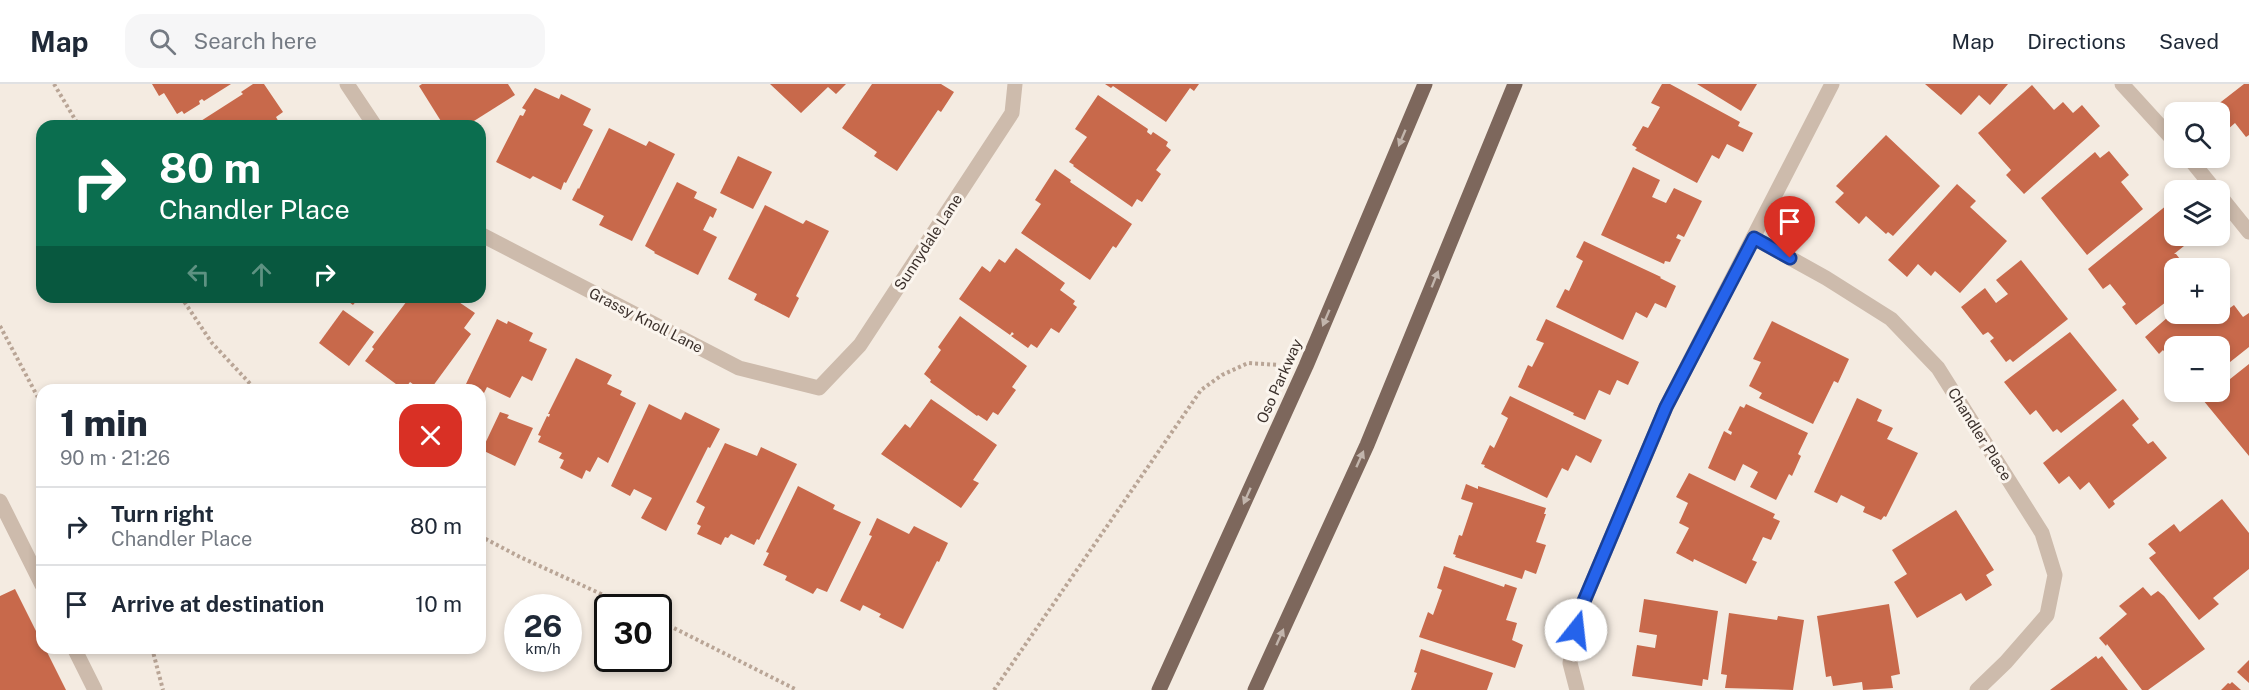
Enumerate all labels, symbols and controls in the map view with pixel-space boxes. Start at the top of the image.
search box [125,14,545,68]
text: Map [30,25,89,58]
icon: search [146,25,179,58]
text: Search here [194,28,317,54]
text: Map [1952,29,1994,54]
text: Directions [2027,29,2126,54]
text: Saved [2159,29,2219,54]
map controls [2164,102,2230,402]
button: search [2164,102,2230,168]
one-way arrow [1397,129,1406,147]
text: 80 m [159,143,261,192]
icon: right [60,144,138,222]
button: layers [2164,180,2230,246]
street label: Sunnydale Lane [891,191,965,293]
text: Chandler Place [159,193,350,225]
pin [1764,196,1815,258]
icon: arrive [1773,205,1806,238]
icon: left [182,258,215,291]
icon: ahead [245,258,278,291]
icon: right [308,258,341,291]
button: + [2164,258,2230,324]
one-way arrow [1431,270,1440,288]
street label: Grassy Knoll Lane [586,284,706,356]
one-way arrow [1322,309,1331,326]
street label: Oso Parkway [1253,336,1305,426]
button: − [2164,336,2230,402]
street label: Chandler Place [1945,385,2015,483]
text: 1 min [60,402,148,444]
button: close [399,404,462,467]
text: 90 m · 21:26 [60,446,170,470]
one-way arrow [1356,451,1365,468]
one-way arrow [1243,487,1252,504]
text: Turn right [111,501,214,527]
icon: right [60,510,93,543]
text: 80 m [410,513,462,539]
text: Chandler Place [111,527,252,551]
icon: arrive [60,588,93,621]
text: Arrive at destination [111,591,324,617]
text: 10 m [415,591,462,617]
speed limit sign: 30 [594,594,672,672]
position arrow [1544,598,1608,662]
text: 26 [524,608,562,644]
one-way arrow [1275,628,1284,645]
text: km/h [525,640,561,657]

